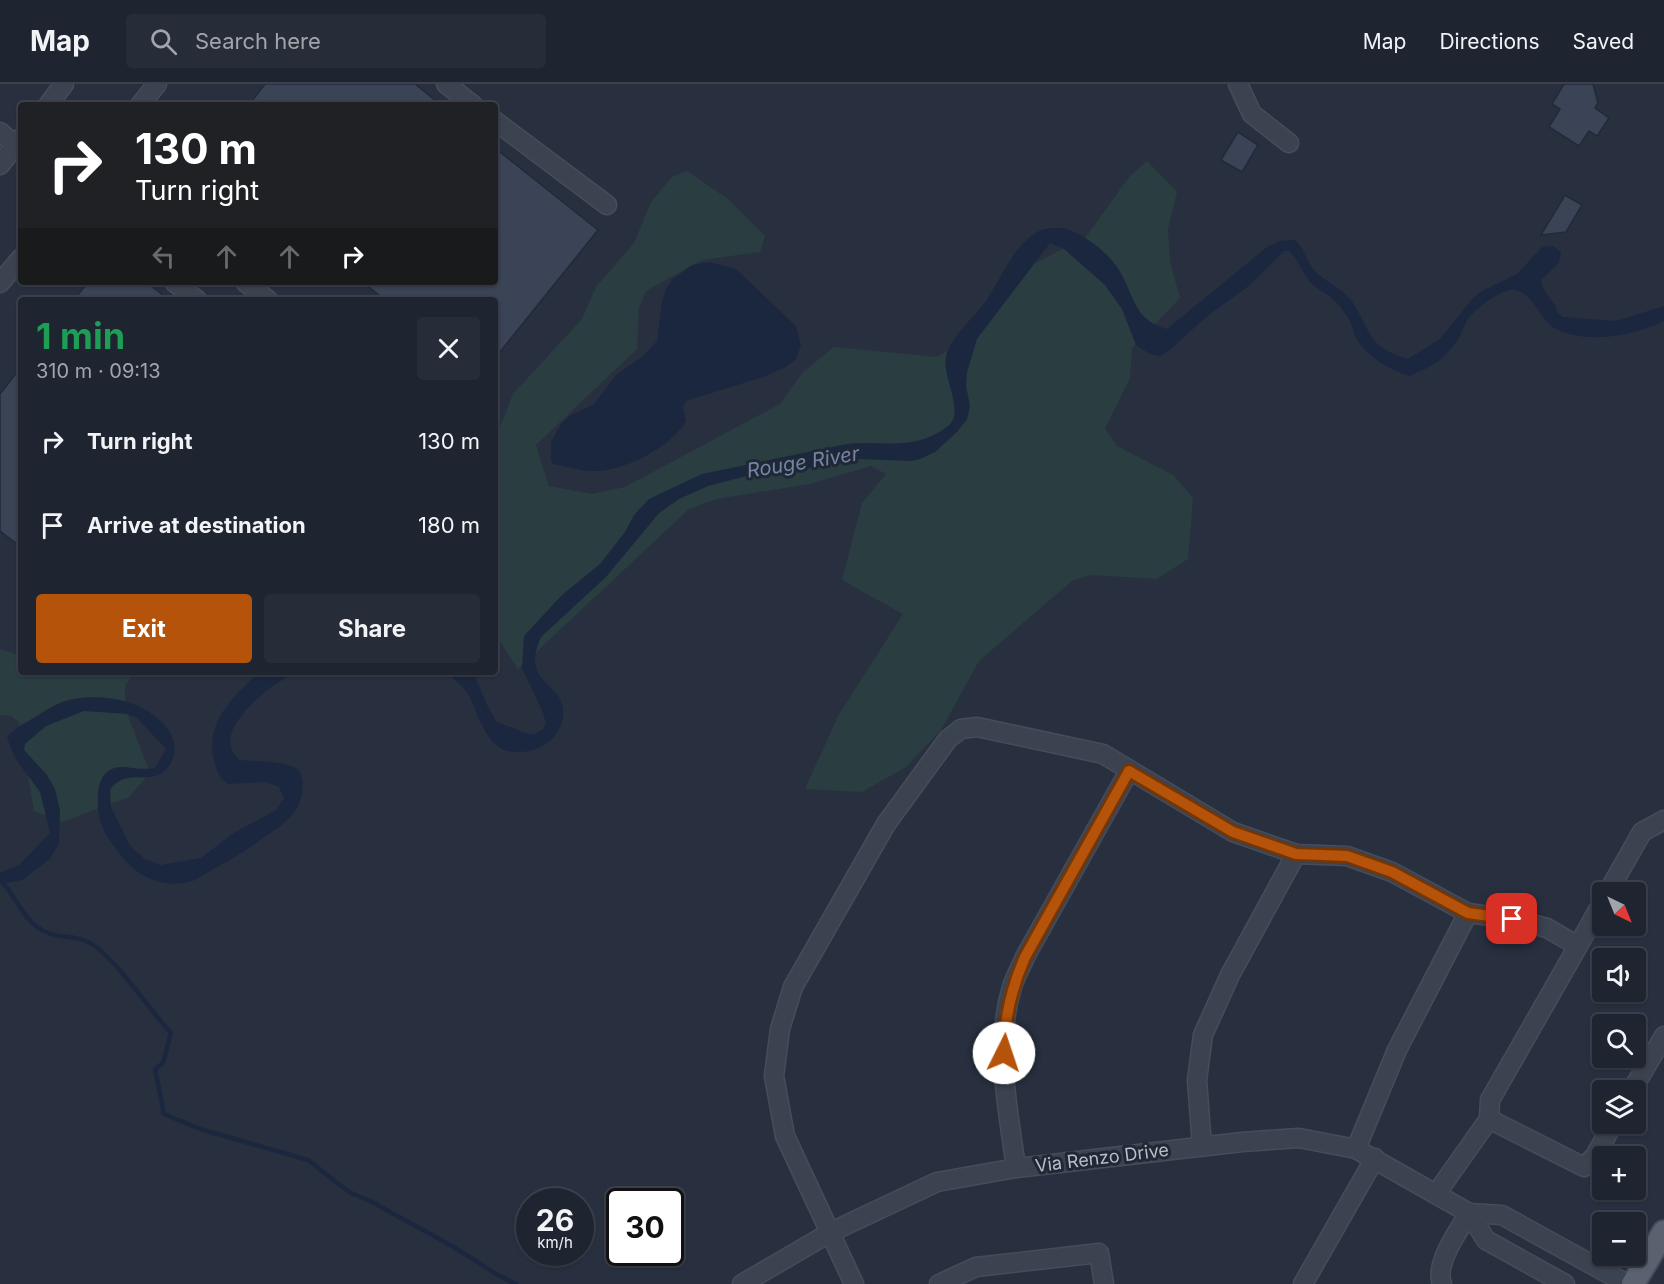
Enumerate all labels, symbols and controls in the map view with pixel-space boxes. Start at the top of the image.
search box [126,14,546,68]
text: Map [30,24,90,58]
icon: search [147,25,180,58]
text: Search here [195,28,321,54]
text: Map [1363,29,1406,54]
text: Directions [1439,29,1540,54]
text: Saved [1573,29,1634,54]
text: 130 m [135,123,257,174]
icon: right [36,126,114,204]
text: Turn right [135,174,259,207]
icon: left [147,240,180,273]
icon: ahead [210,240,243,273]
icon: ahead [273,240,306,273]
icon: right [336,240,369,273]
text: 1 min [36,314,125,358]
button: close [417,317,480,380]
text: 310 m · 09:13 [36,359,161,383]
icon: right [36,425,69,458]
text: Turn right [87,428,193,454]
text: 130 m [418,428,480,454]
water label: Rouge River [745,441,861,483]
icon: arrive [36,509,69,542]
text: Arrive at destination [87,512,306,538]
text: 180 m [418,512,480,538]
button: Exit [36,594,252,663]
button: Share [264,594,480,663]
north arrow [1592,882,1646,936]
map controls [1592,882,1646,1266]
pin [1486,893,1537,944]
icon: arrive [1495,902,1528,935]
button: sound [1592,948,1646,1002]
button: search [1592,1014,1646,1068]
position arrow [972,1021,1036,1085]
button: layers [1592,1080,1646,1134]
street label: Via Renzo Drive [1034,1139,1170,1176]
button: + [1592,1146,1646,1200]
speed limit sign: 30 [606,1188,684,1266]
text: 26 [536,1202,574,1238]
button: − [1592,1212,1646,1266]
text: km/h [537,1233,573,1252]

